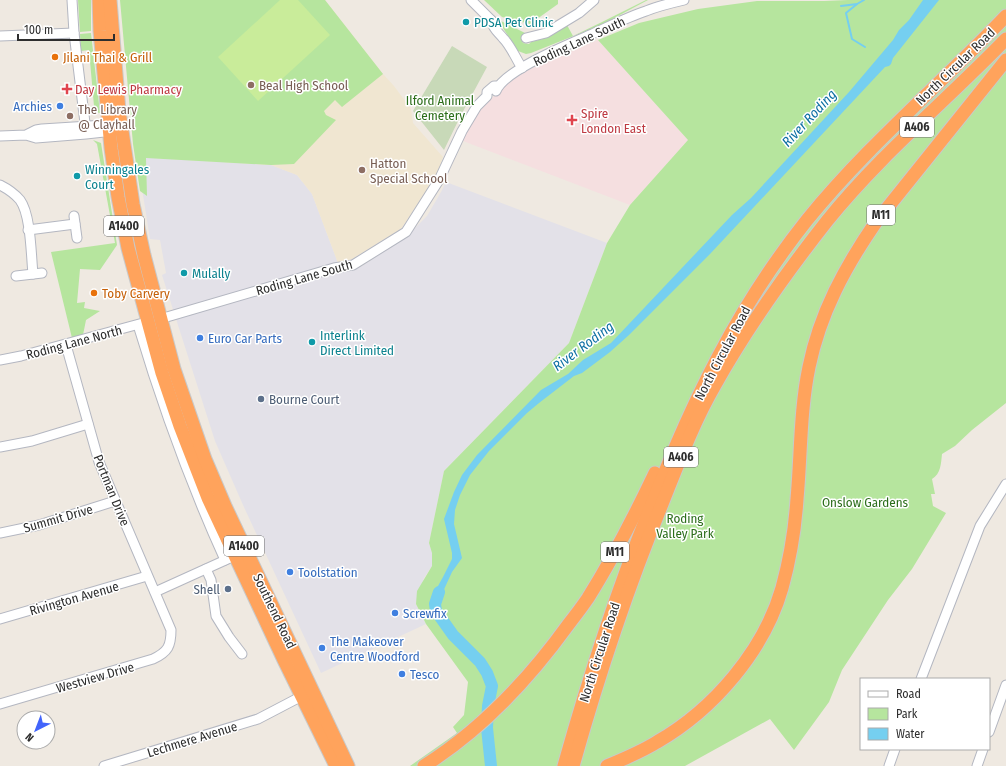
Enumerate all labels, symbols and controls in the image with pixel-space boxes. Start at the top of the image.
street label: Roding Lane South [531,14,627,69]
place label: PDSA Pet Clinic [474,15,554,30]
scale bar [18,16,114,42]
marker: PDSA Pet Clinic [461,17,471,27]
text: 100 m [24,23,53,37]
street label: North Circular Road [913,25,998,108]
place label: Jilani Thai & Grill [63,50,153,65]
marker: Jilani Thai & Grill [50,52,60,62]
place label: Beal High School [259,78,349,93]
marker: Beal High School [246,80,256,90]
place label: Day Lewis Pharmacy [75,82,182,97]
marker: Day Lewis Pharmacy [62,84,72,94]
water label: River Roding [778,86,840,151]
park label: Ilford Animal Cemetery [406,93,475,123]
place label: Archies [13,99,52,114]
marker: Archies [55,101,65,111]
place label: The Library @ Clayhall [78,102,137,132]
place label: Spire London East [581,106,647,136]
marker: The Library @ Clayhall [65,111,75,121]
marker: Spire London East [566,114,578,126]
road number: A406 [900,117,934,137]
place label: Hatton Special School [370,156,448,186]
place label: Winningales Court [85,162,150,192]
marker: Hatton Special School [357,165,367,175]
marker: Winningales Court [72,171,82,181]
road number: M11 [867,205,895,225]
road number: A1400 [104,216,144,236]
street label: Roding Lane South [254,257,354,298]
place label: Mulally [192,266,230,281]
marker: Mulally [179,268,189,278]
place label: Toby Carvery [102,286,170,301]
marker: Toby Carvery [89,288,99,298]
street label: North Circular Road [691,304,753,403]
water label: River Roding [549,318,617,375]
street label: Roding Lane North [25,322,124,363]
place label: Interlink Direct Limited [320,328,394,358]
place label: Euro Car Parts [208,331,282,346]
marker: Euro Car Parts [195,333,205,343]
marker: Interlink Direct Limited [307,337,317,347]
place label: Bourne Court [269,392,340,407]
marker: Bourne Court [256,394,266,404]
road number: A406 [664,447,698,467]
street label: Portman Drive [90,452,133,528]
park label: Onslow Gardens [822,495,909,510]
street label: Summit Drive [22,501,95,536]
park label: Roding Valley Park [656,511,715,541]
road number: A1400 [224,536,264,556]
road number: M11 [601,542,629,562]
place label: Toolstation [298,565,358,580]
marker: Toolstation [285,567,295,577]
street label: Southend Road [250,571,299,651]
street label: Rivington Avenue [28,579,121,618]
place label: Shell [193,582,221,597]
marker: Shell [223,584,233,594]
street label: North Circular Road [576,600,623,704]
place label: Screwfix [403,606,447,621]
marker: Screwfix [390,608,400,618]
place label: The Makeover Centre Woodford [330,634,420,664]
marker: The Makeover Centre Woodford [317,643,327,653]
street label: Westview Drive [54,659,136,696]
place label: Tesco [410,667,440,682]
marker: Tesco [397,669,407,679]
legend [860,678,990,750]
text: Road [896,687,921,701]
text: Park [896,707,918,721]
north arrow [16,710,56,750]
street label: Lechmere Avenue [145,719,239,760]
text: Water [896,727,925,741]
text: N [23,730,36,744]

